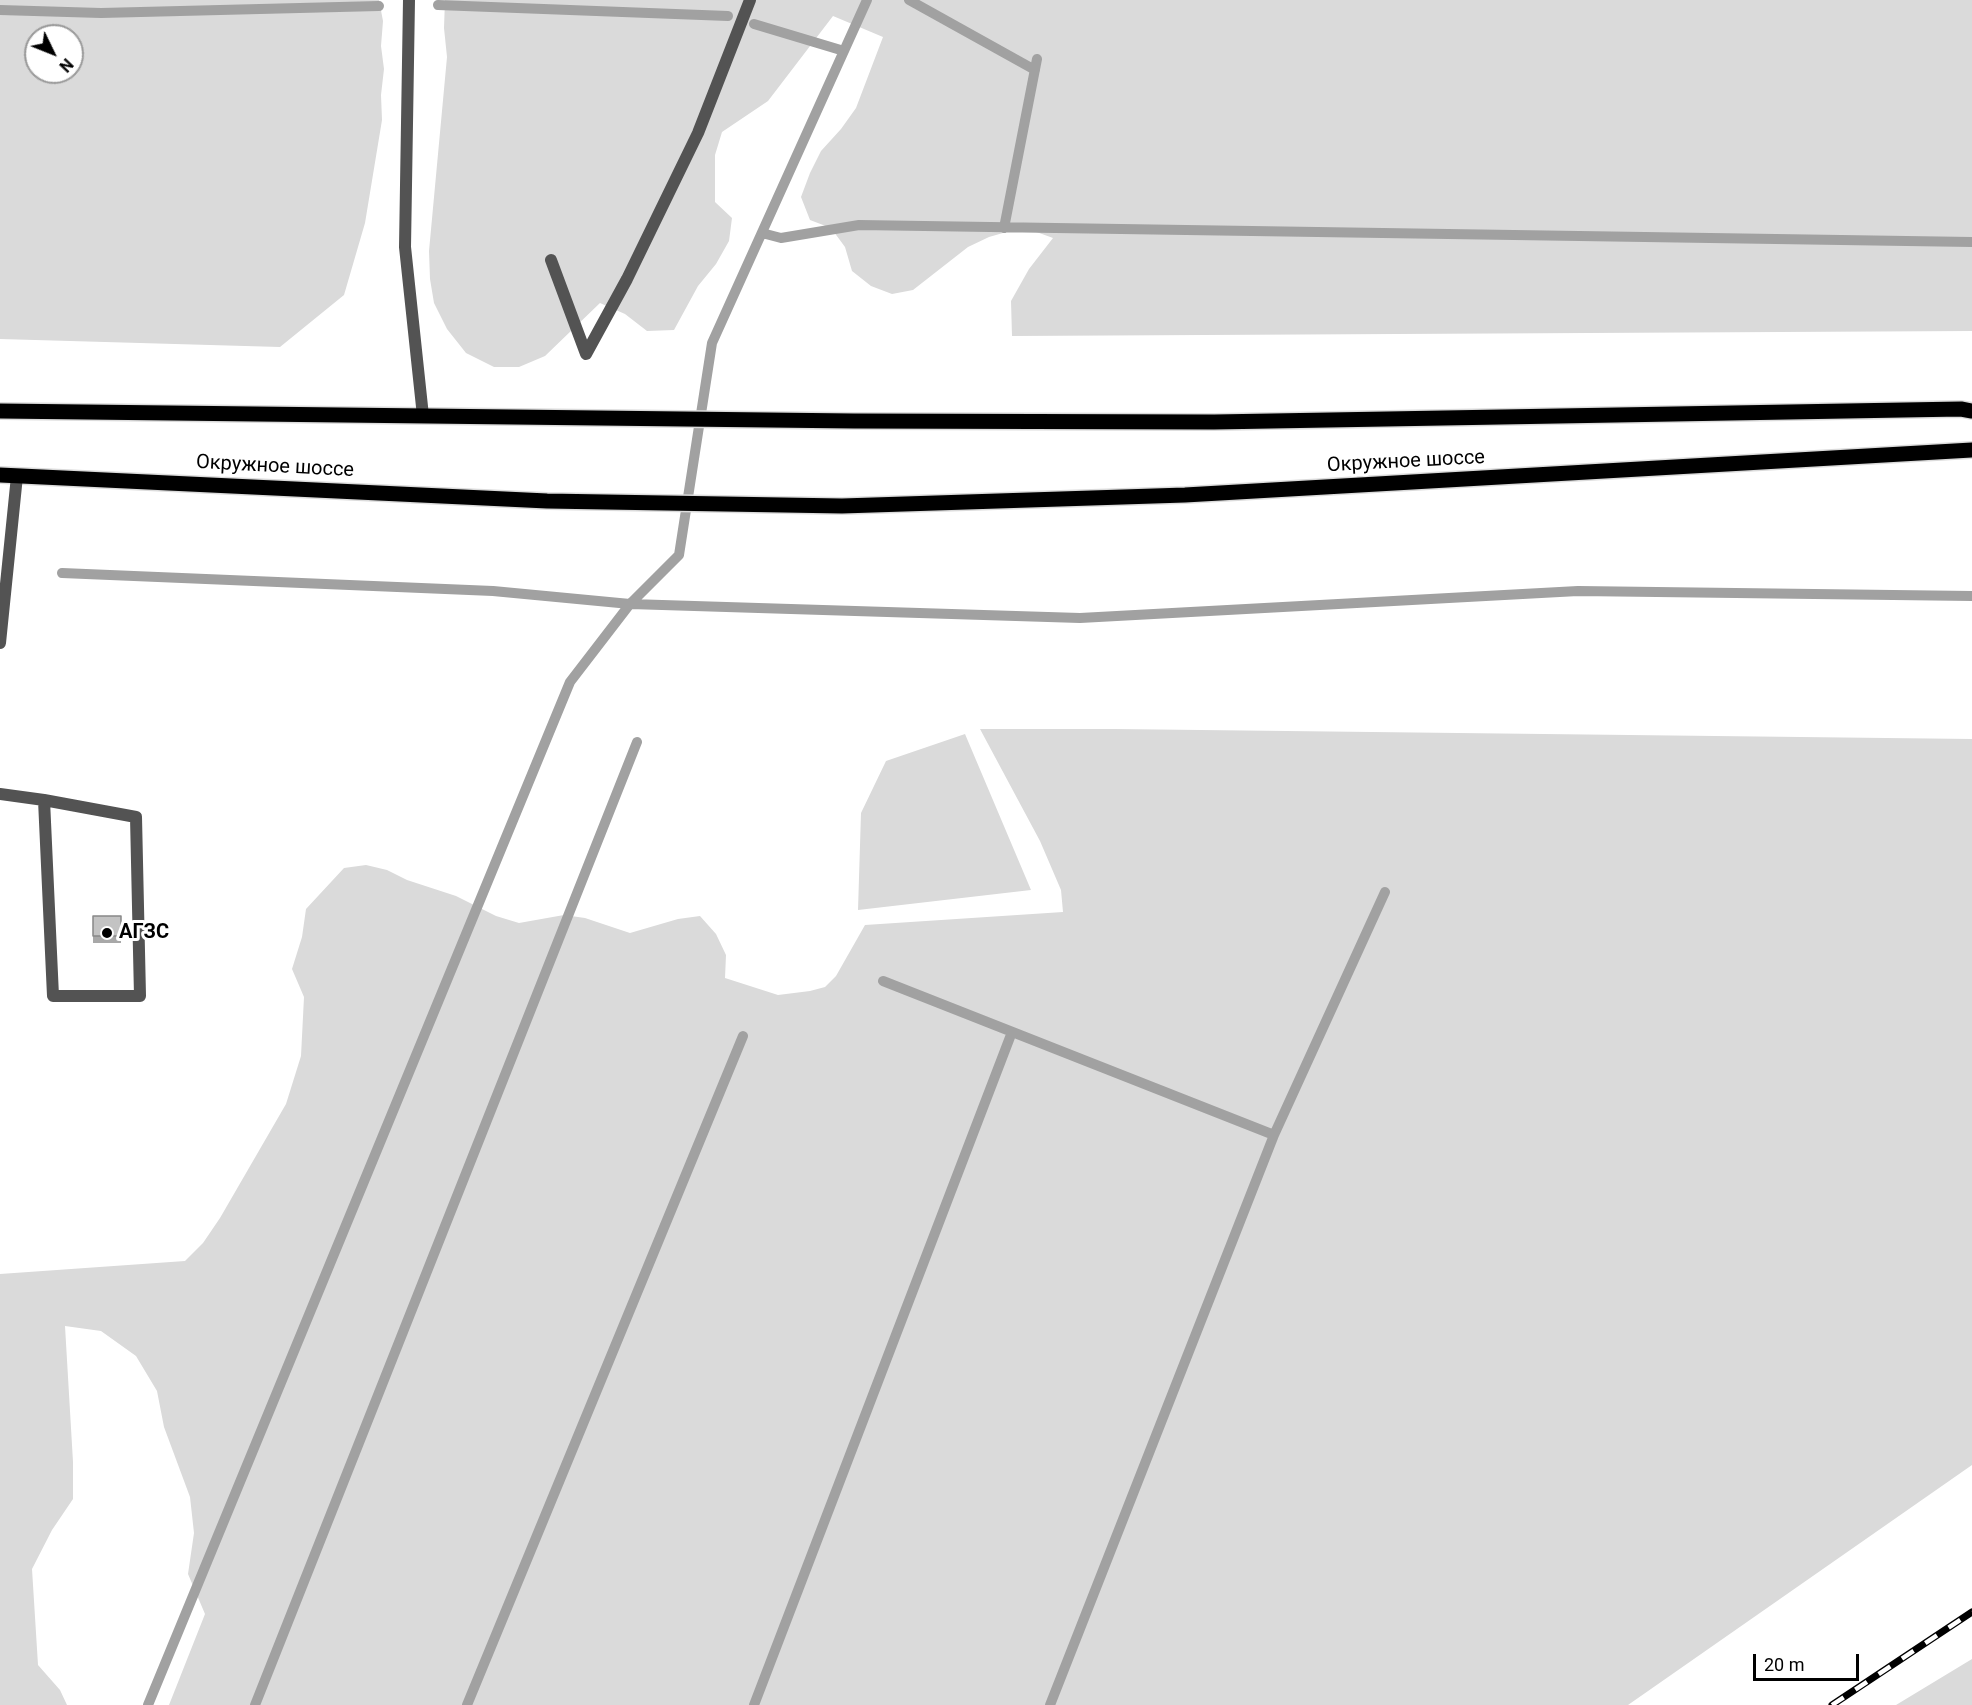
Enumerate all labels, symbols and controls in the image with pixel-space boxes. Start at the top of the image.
north arrow [24,24,84,84]
text: N [55,55,77,76]
street label: Окружное шоссе [1326,446,1486,478]
street label: Окружное шоссе [195,451,355,483]
place label: АГЗС [119,921,169,945]
marker: АГЗС [100,926,114,940]
scale bar [1756,1642,1862,1680]
text: 20 m [1764,1654,1804,1675]

